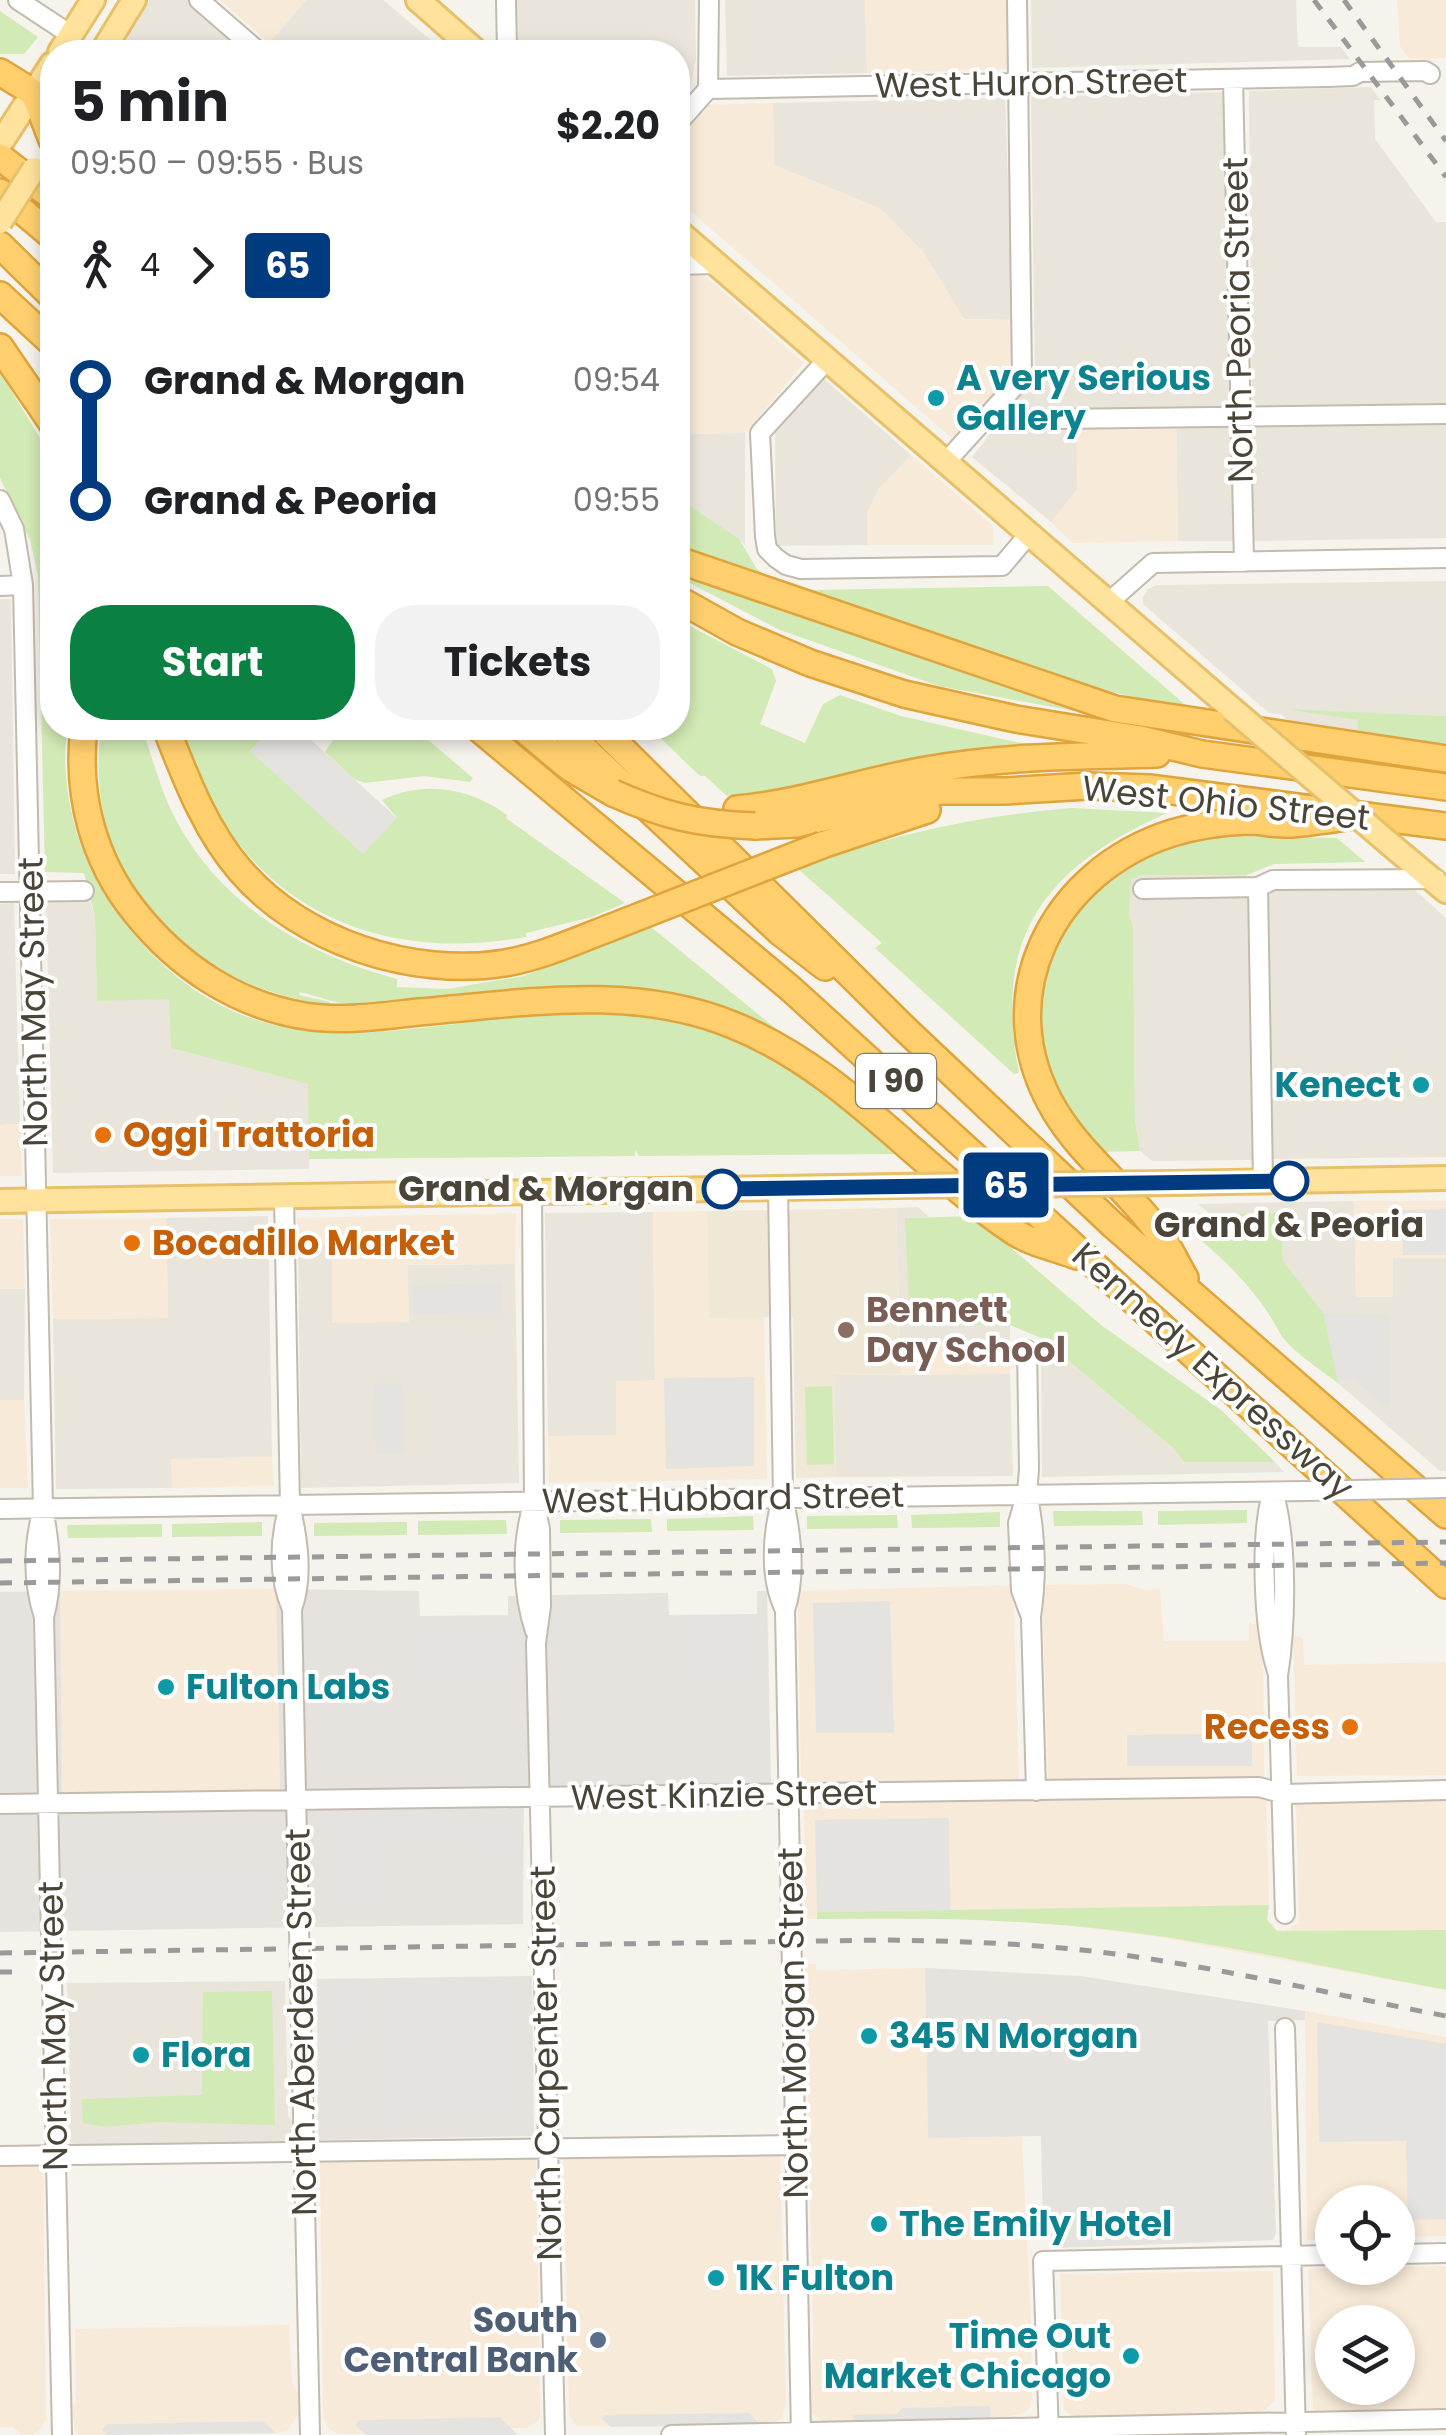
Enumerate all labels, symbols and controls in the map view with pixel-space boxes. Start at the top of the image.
street label: West Huron Street [874,55,1188,110]
text: 5 min [70,63,229,140]
text: $2.20 [556,99,660,152]
text: 09:50 – 09:55 · Bus [70,140,364,185]
street label: North Peoria Street [1210,157,1265,483]
icon: walk [70,238,125,293]
icon: forward [175,238,230,293]
text: 65 [265,241,310,290]
text: 4 [140,242,160,287]
place label: A very Serious Gallery [956,353,1211,442]
text: Grand & Morgan [144,354,465,407]
text: 09:54 [573,357,660,402]
marker: A very Serious Gallery [925,387,947,409]
text: Grand & Peoria [144,474,437,527]
text: 09:55 [573,477,660,522]
button: Start [70,605,355,720]
button: Tickets [375,605,660,720]
street label: West Ohio Street [1080,763,1372,842]
street label: North May Street [5,857,60,1147]
road number: I 90 [856,1054,936,1108]
place label: Kenect [1275,1060,1401,1109]
marker: Kenect [1410,1074,1432,1096]
place label: Oggi Trattoria [123,1110,375,1159]
marker: Oggi Trattoria [92,1124,114,1146]
line badge: 65 [961,1152,1051,1218]
text: 65 [983,1161,1029,1210]
marker: Grand & Peoria [1270,1162,1308,1200]
place label: Grand & Morgan [398,1164,694,1213]
marker: Grand & Morgan [703,1170,741,1208]
place label: Grand & Peoria [1154,1200,1424,1249]
place label: Bocadillo Market [152,1218,455,1267]
street label: Kennedy Expressway [1062,1231,1365,1511]
marker: Bocadillo Market [121,1232,143,1254]
place label: Bennett Day School [866,1285,1066,1374]
marker: Bennett Day School [835,1319,857,1341]
street label: West Hubbard Street [541,1470,905,1525]
place label: Fulton Labs [186,1662,390,1711]
marker: Fulton Labs [155,1676,177,1698]
place label: Recess [1204,1702,1330,1751]
marker: Recess [1339,1716,1361,1738]
street label: West Kinzie Street [570,1767,878,1822]
street label: North Aberdeen Street [273,1828,328,2216]
street label: North Morgan Street [765,1847,820,2199]
street label: North Carpenter Street [518,1865,573,2261]
street label: North May Street [25,1881,80,2171]
place label: 345 N Morgan [889,2011,1138,2060]
marker: 345 N Morgan [858,2025,880,2047]
place label: Flora [161,2030,252,2079]
marker: Flora [130,2044,152,2066]
map controls [1315,2185,1415,2405]
button: locate [1315,2185,1415,2285]
place label: The Emily Hotel [899,2199,1172,2248]
marker: The Emily Hotel [868,2213,890,2235]
place label: 1K Fulton [736,2253,894,2302]
marker: 1K Fulton [705,2267,727,2289]
place label: South Central Bank [343,2295,578,2384]
button: layers [1315,2305,1415,2405]
place label: Time Out Market Chicago [824,2311,1111,2400]
marker: South Central Bank [587,2329,609,2351]
marker: Time Out Market Chicago [1120,2345,1142,2367]

